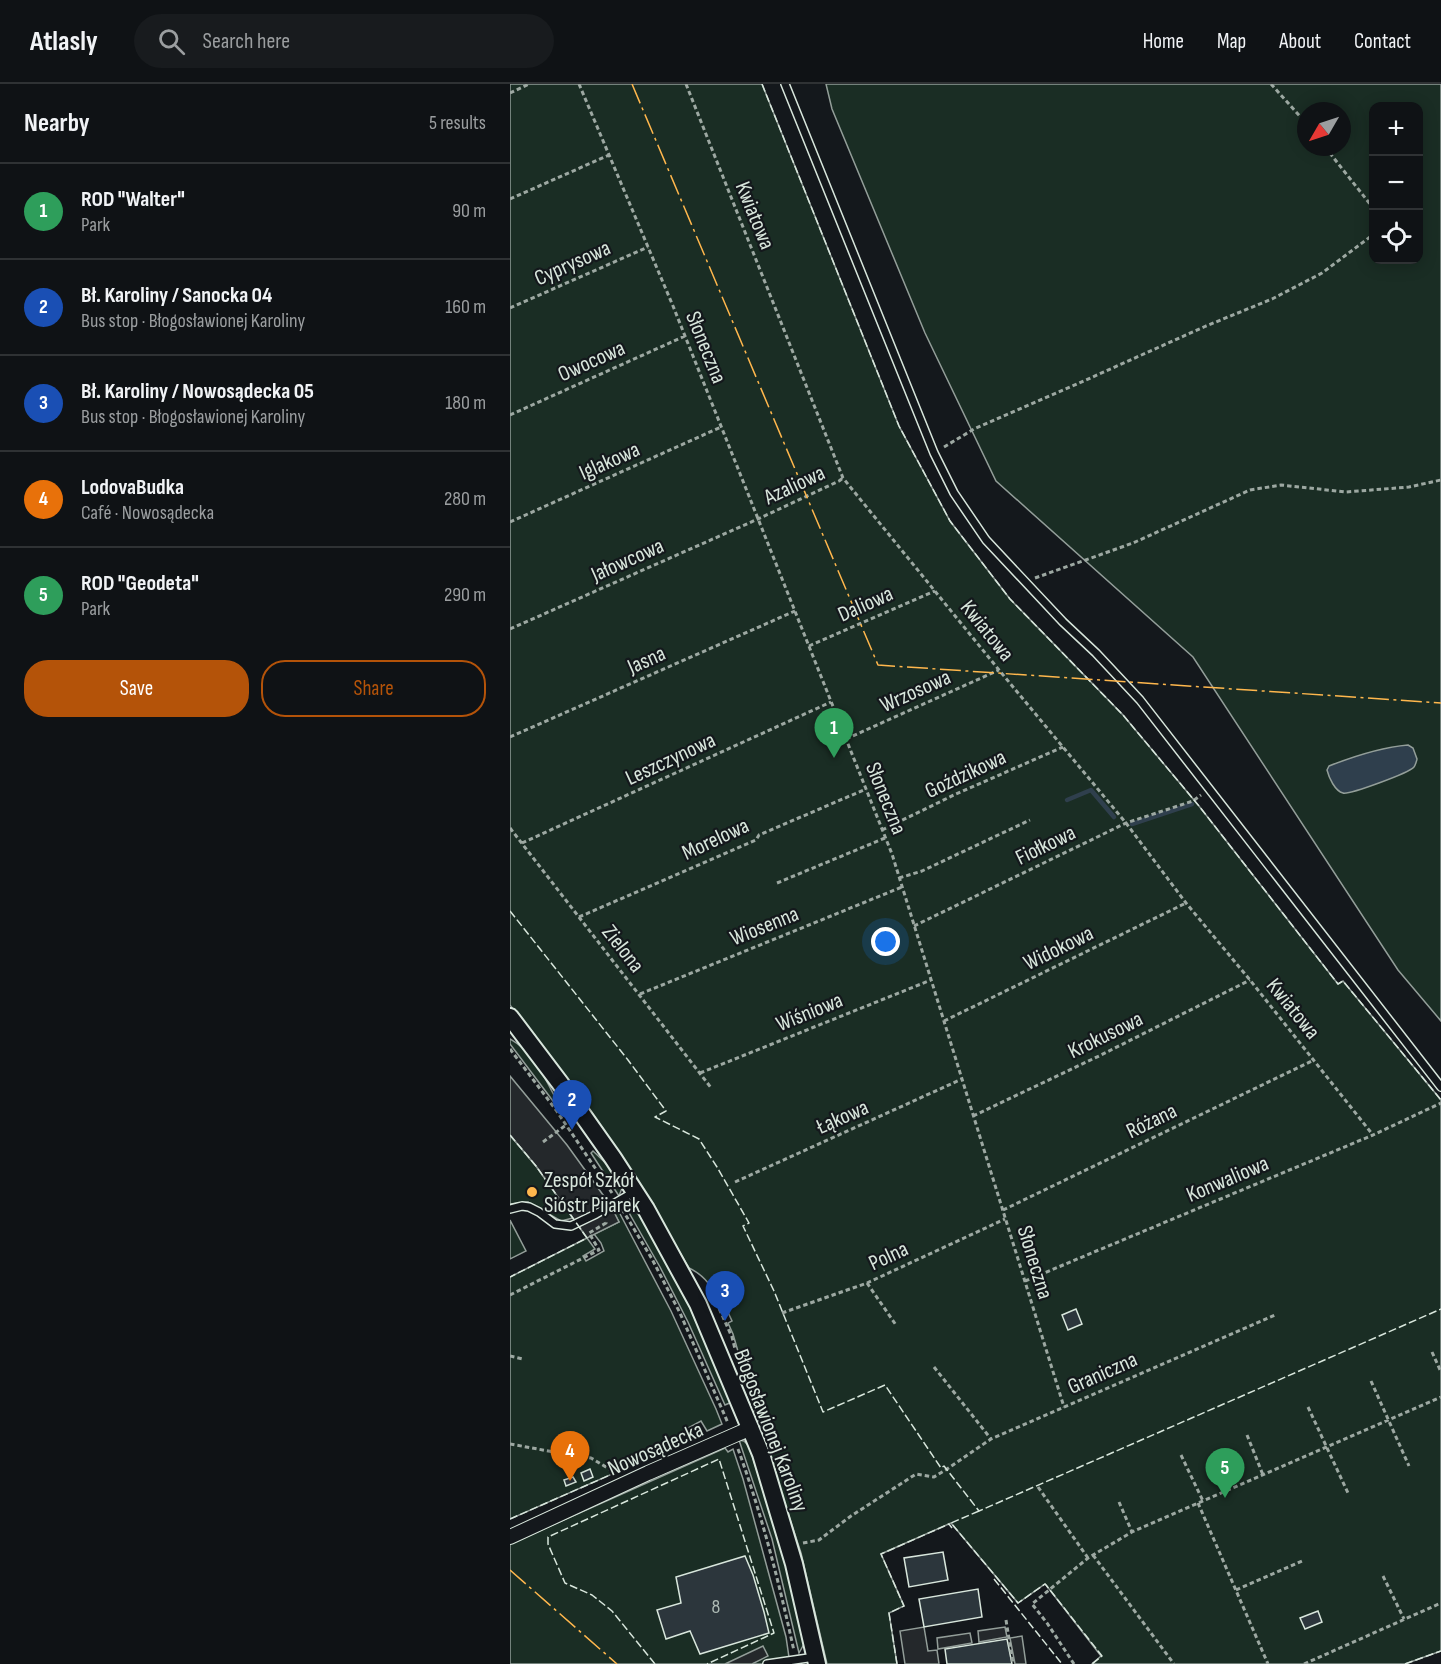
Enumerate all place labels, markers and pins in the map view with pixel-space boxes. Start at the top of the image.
pin: 1 [814,708,854,758]
pin: 2 [552,1080,592,1130]
place label: Zespół Szkół Sióstr Pijarek [544,1167,641,1219]
marker: Zespół Szkół Sióstr Pijarek [525,1185,539,1199]
pin: 3 [706,1272,744,1321]
pin: 4 [550,1432,590,1481]
pin: 5 [1206,1448,1244,1498]

